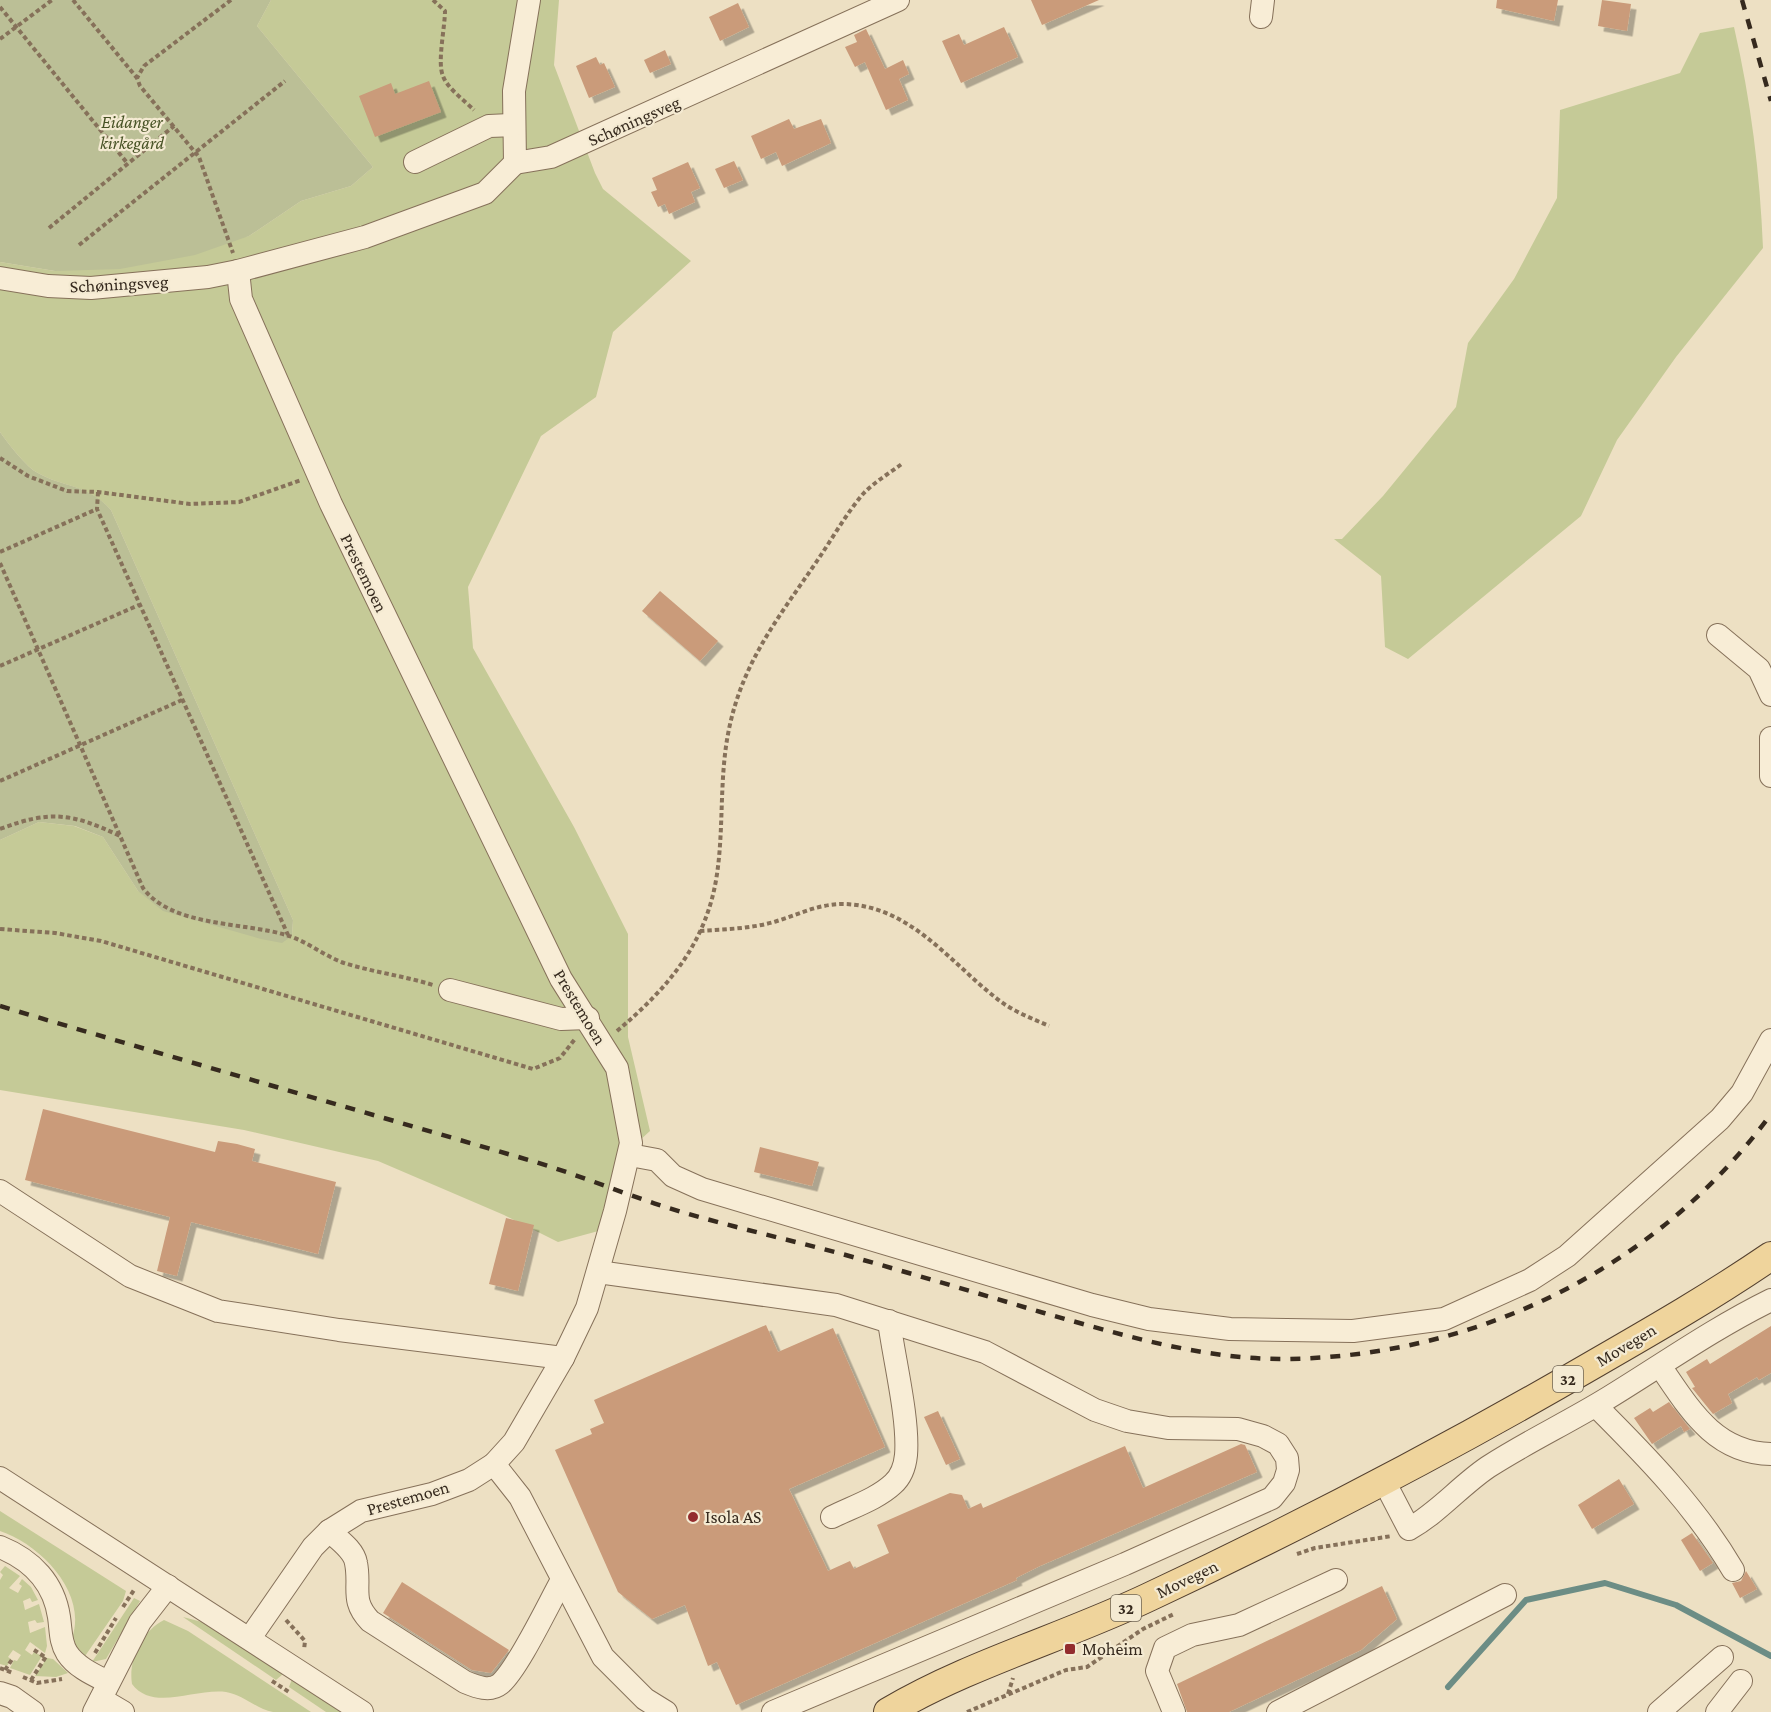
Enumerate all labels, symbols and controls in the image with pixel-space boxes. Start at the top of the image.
street label: Schøningsveg [585,92,683,150]
park label: Eidanger kirkegård [100,112,165,153]
street label: Schøningsveg [69,271,169,297]
street label: Prestemoen [336,531,392,616]
street label: Prestemoen [550,966,611,1049]
street label: Movegen [1593,1319,1660,1371]
road number: 32 [1553,1366,1583,1392]
street label: Prestemoen [365,1477,452,1519]
place label: Isola AS [705,1507,761,1527]
marker: Isola AS [686,1510,700,1524]
street label: Movegen [1153,1555,1221,1602]
road number: 32 [1111,1595,1141,1621]
place label: Moheim [1082,1639,1143,1659]
marker: Moheim [1063,1642,1077,1656]

